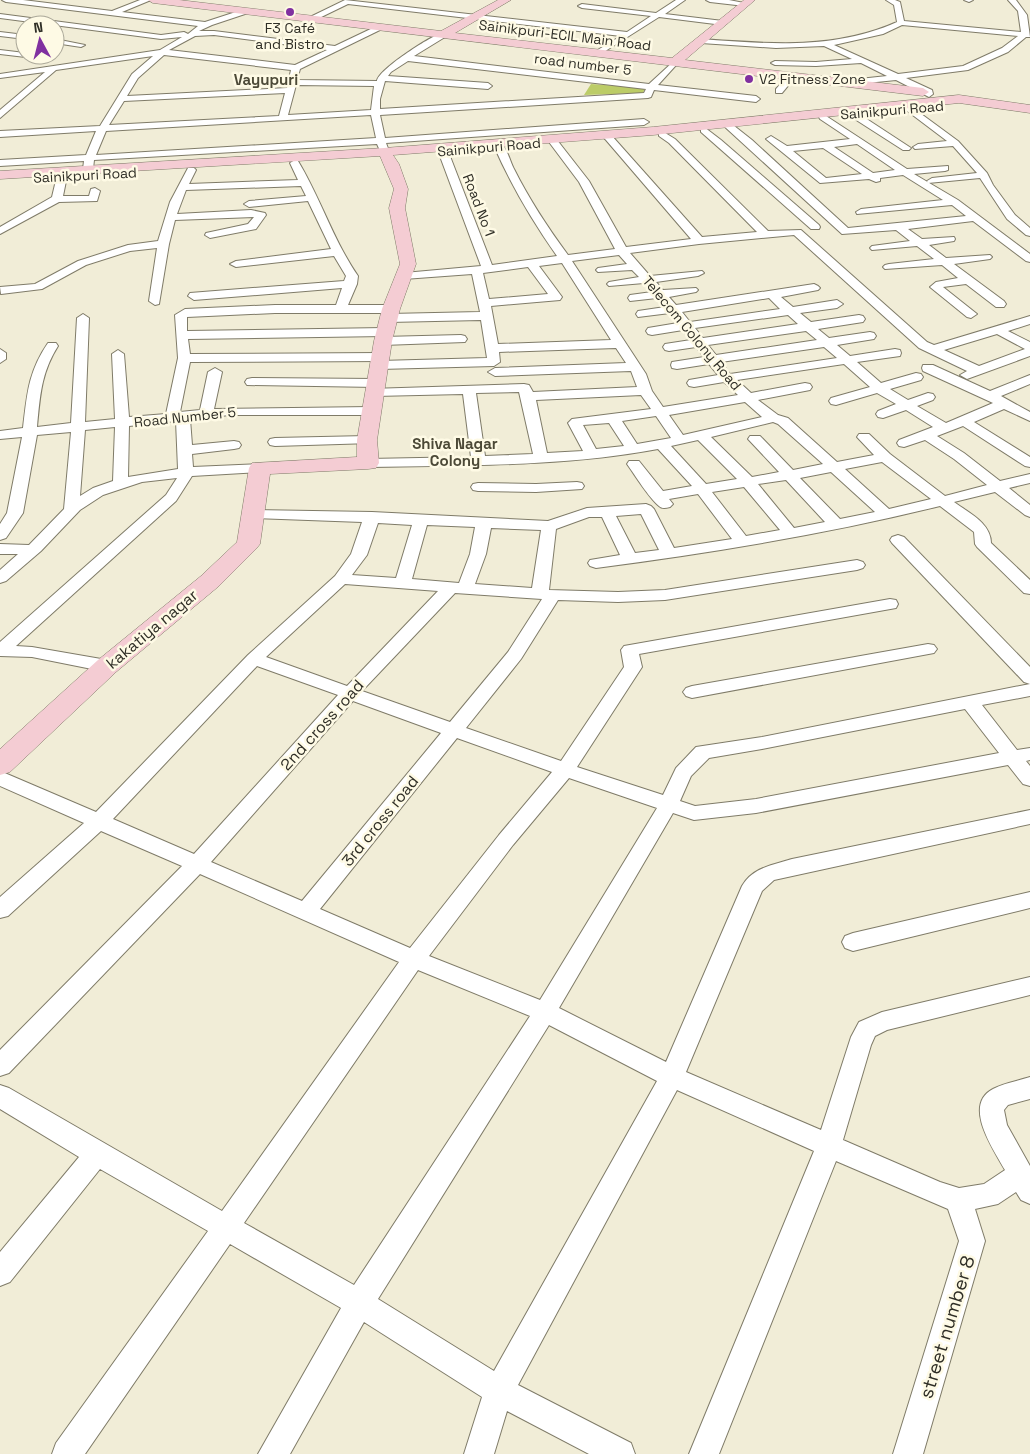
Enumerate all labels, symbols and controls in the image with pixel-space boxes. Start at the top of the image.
marker: F3 Café and Bistro [284,6,296,18]
north arrow [15,15,65,65]
street label: Sainikpuri-ECIL Main Road [478,15,652,55]
text: N [33,18,44,37]
place label: F3 Café and Bistro [255,19,325,53]
street label: road number 5 [533,49,633,79]
district label: Vayupuri [234,70,298,89]
place label: V2 Fitness Zone [759,70,866,88]
marker: V2 Fitness Zone [743,73,755,85]
street label: Sainikpuri Road [839,97,945,123]
street label: Sainikpuri Road [436,134,542,160]
street label: Sainikpuri Road [33,163,137,187]
street label: Road No 1 [459,171,499,239]
street label: Telecom Colony Road [639,272,745,394]
street label: Road Number 5 [133,403,237,431]
district label: Shiva Nagar Colony [412,434,498,470]
street label: kakatiya nagar [102,584,202,674]
street label: 2nd cross road [276,675,368,775]
street label: 3rd cross road [337,771,423,871]
street label: street number 8 [913,1253,981,1401]

